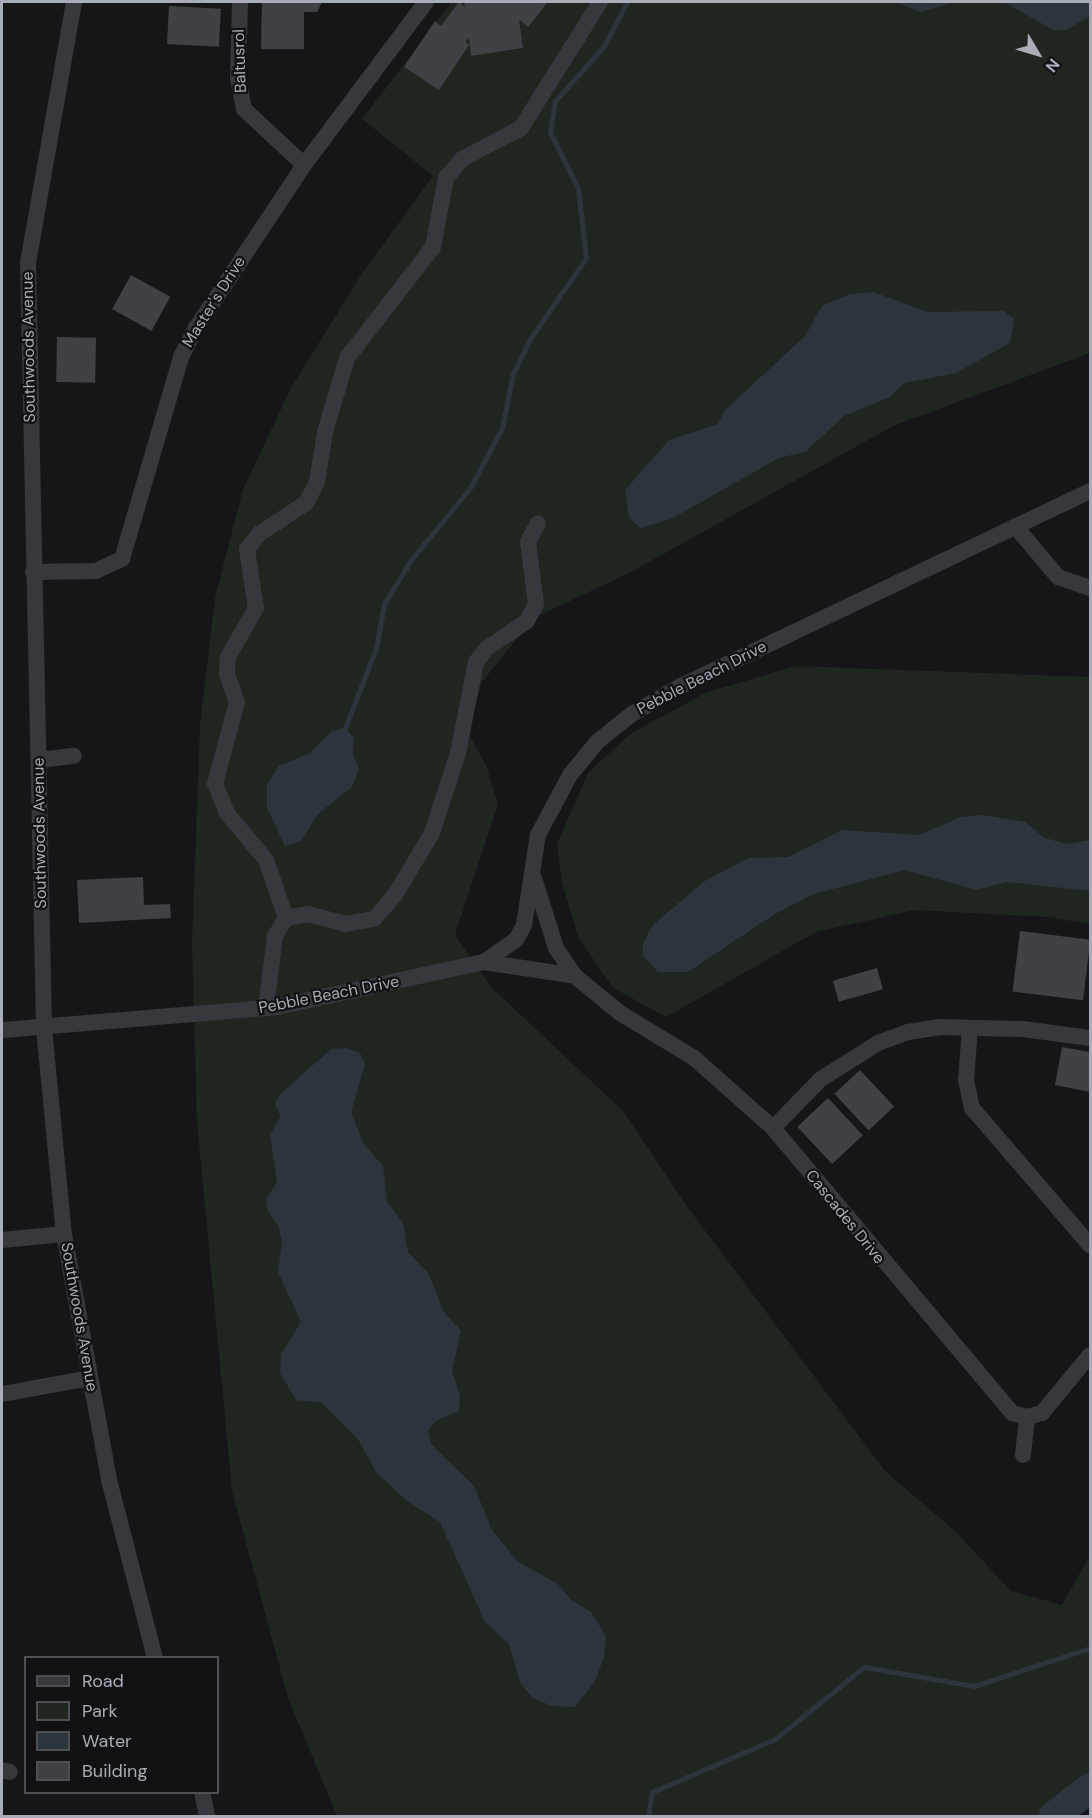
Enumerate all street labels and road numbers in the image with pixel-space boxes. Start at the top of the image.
street label: Baltusrol [229,29,251,93]
street label: Master's Drive [178,253,250,351]
street label: Southwoods Avenue [18,271,40,423]
street label: Pebble Beach Drive [634,637,770,719]
street label: Southwoods Avenue [29,757,51,909]
street label: Pebble Beach Drive [257,972,401,1018]
street label: Cascades Drive [801,1166,889,1268]
street label: Southwoods Avenue [56,1241,102,1393]

